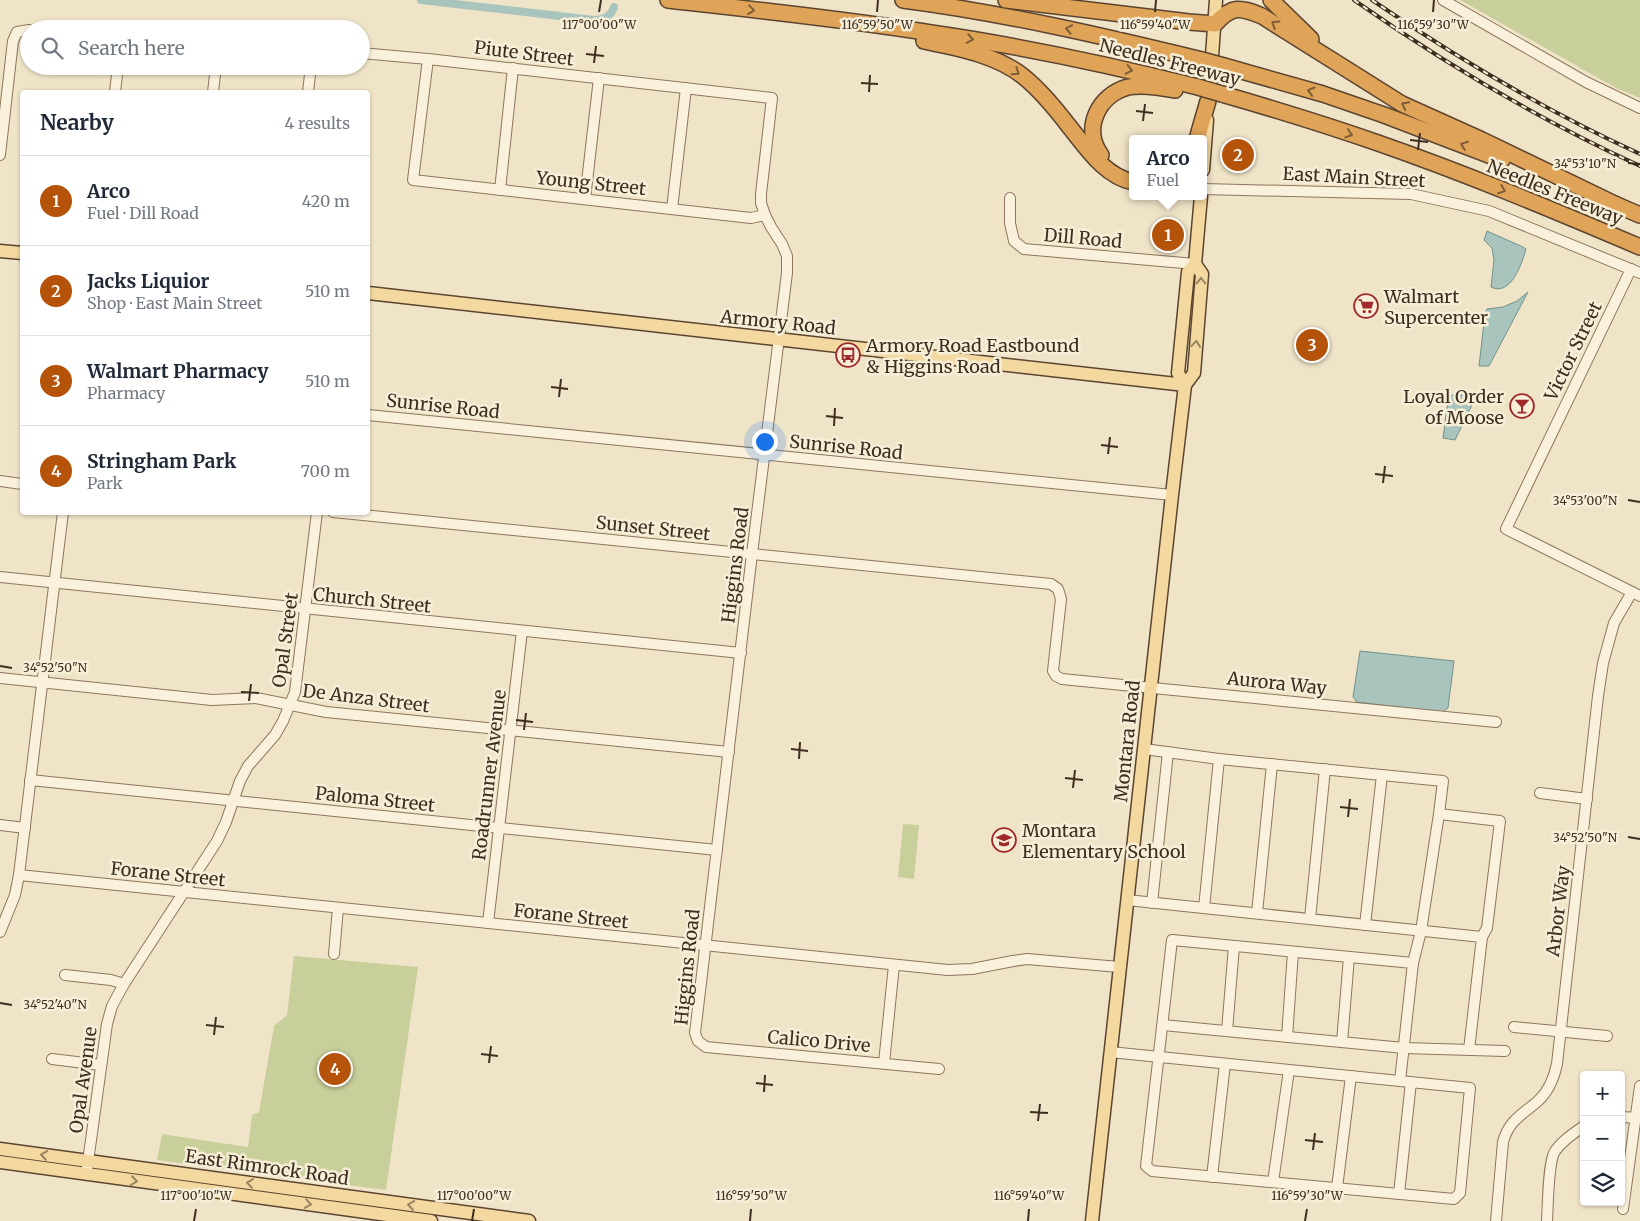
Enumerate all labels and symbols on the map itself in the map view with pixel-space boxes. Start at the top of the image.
one-way arrow [747,4,755,15]
text: 117°00'00"W [562,17,637,32]
text: 116°59'50"W [841,17,914,32]
text: 116°59'40"W [1120,17,1191,32]
text: 116°59'30"W [1397,17,1470,32]
one-way arrow [1272,21,1281,31]
one-way arrow [1065,25,1073,35]
one-way arrow [966,33,974,43]
street label: Needles Freeway [1097,33,1244,91]
street label: Piute Street [473,35,575,71]
one-way arrow [1125,64,1134,75]
one-way arrow [1010,66,1019,75]
one-way arrow [1307,86,1315,96]
one-way arrow [1401,101,1410,111]
one-way arrow [1344,128,1353,138]
pin: 2 [1222,136,1254,174]
one-way arrow [1460,141,1469,151]
street label: Needles Freeway [1484,154,1627,230]
text: 34°53'10"N [1554,156,1617,171]
street label: East Main Street [1282,162,1426,192]
street label: Young Street [534,166,647,200]
one-way arrow [1497,184,1505,194]
pin: 1 [1152,216,1184,254]
street label: Dill Road [1043,223,1123,253]
one-way arrow [1196,276,1206,284]
place label: Walmart Supercenter [1383,285,1488,329]
supermarket icon: Walmart Supercenter [1353,293,1379,319]
street label: Victor Street [1539,298,1607,405]
street label: Armory Road [718,304,837,340]
pin: 3 [1296,326,1328,364]
place label: Armory Road Eastbound & Higgins Road [865,334,1079,378]
one-way arrow [1191,339,1202,347]
bus stop icon: Armory Road Eastbound & Higgins Road [835,342,861,368]
place label: Loyal Order of Moose [1403,385,1504,429]
street label: Sunrise Road [385,389,501,423]
bar icon: Loyal Order of Moose [1509,393,1535,419]
your location [752,429,778,455]
street label: Sunrise Road [788,430,904,464]
text: 34°53'00"N [1553,493,1618,508]
street label: Higgins Road [716,506,754,624]
street label: Sunset Street [595,511,711,545]
street label: Church Street [312,582,432,618]
street label: Opal Street [267,591,303,689]
text: 34°52'50"N [23,660,88,675]
street label: Aurora Way [1225,666,1329,700]
street label: De Anza Street [301,679,431,717]
street label: Montara Road [1109,679,1145,803]
street label: Roadrunner Avenue [467,688,511,862]
street label: Paloma Street [314,781,436,817]
place label: Montara Elementary School [1022,819,1186,863]
school or university icon: Montara Elementary School [991,827,1017,853]
text: 34°52'50"N [1553,830,1618,845]
street label: Forane Street [109,857,227,891]
street label: Arbor Way [1541,864,1575,959]
street label: Forane Street [512,899,630,933]
street label: Higgins Road [669,908,705,1026]
text: 34°52'40"N [23,997,87,1012]
street label: Opal Avenue [64,1025,102,1135]
street label: Calico Drive [767,1025,871,1057]
pin: 4 [319,1050,351,1088]
street label: East Rimrock Road [184,1144,350,1190]
one-way arrow [40,1150,48,1161]
one-way arrow [130,1175,138,1186]
one-way arrow [246,1178,254,1189]
text: 117°00'10"W [160,1188,233,1203]
text: 117°00'00"W [437,1188,512,1203]
text: 116°59'50"W [715,1188,788,1203]
text: 116°59'40"W [994,1188,1065,1203]
text: 116°59'30"W [1271,1188,1344,1203]
one-way arrow [303,1199,312,1209]
one-way arrow [407,1200,415,1211]

